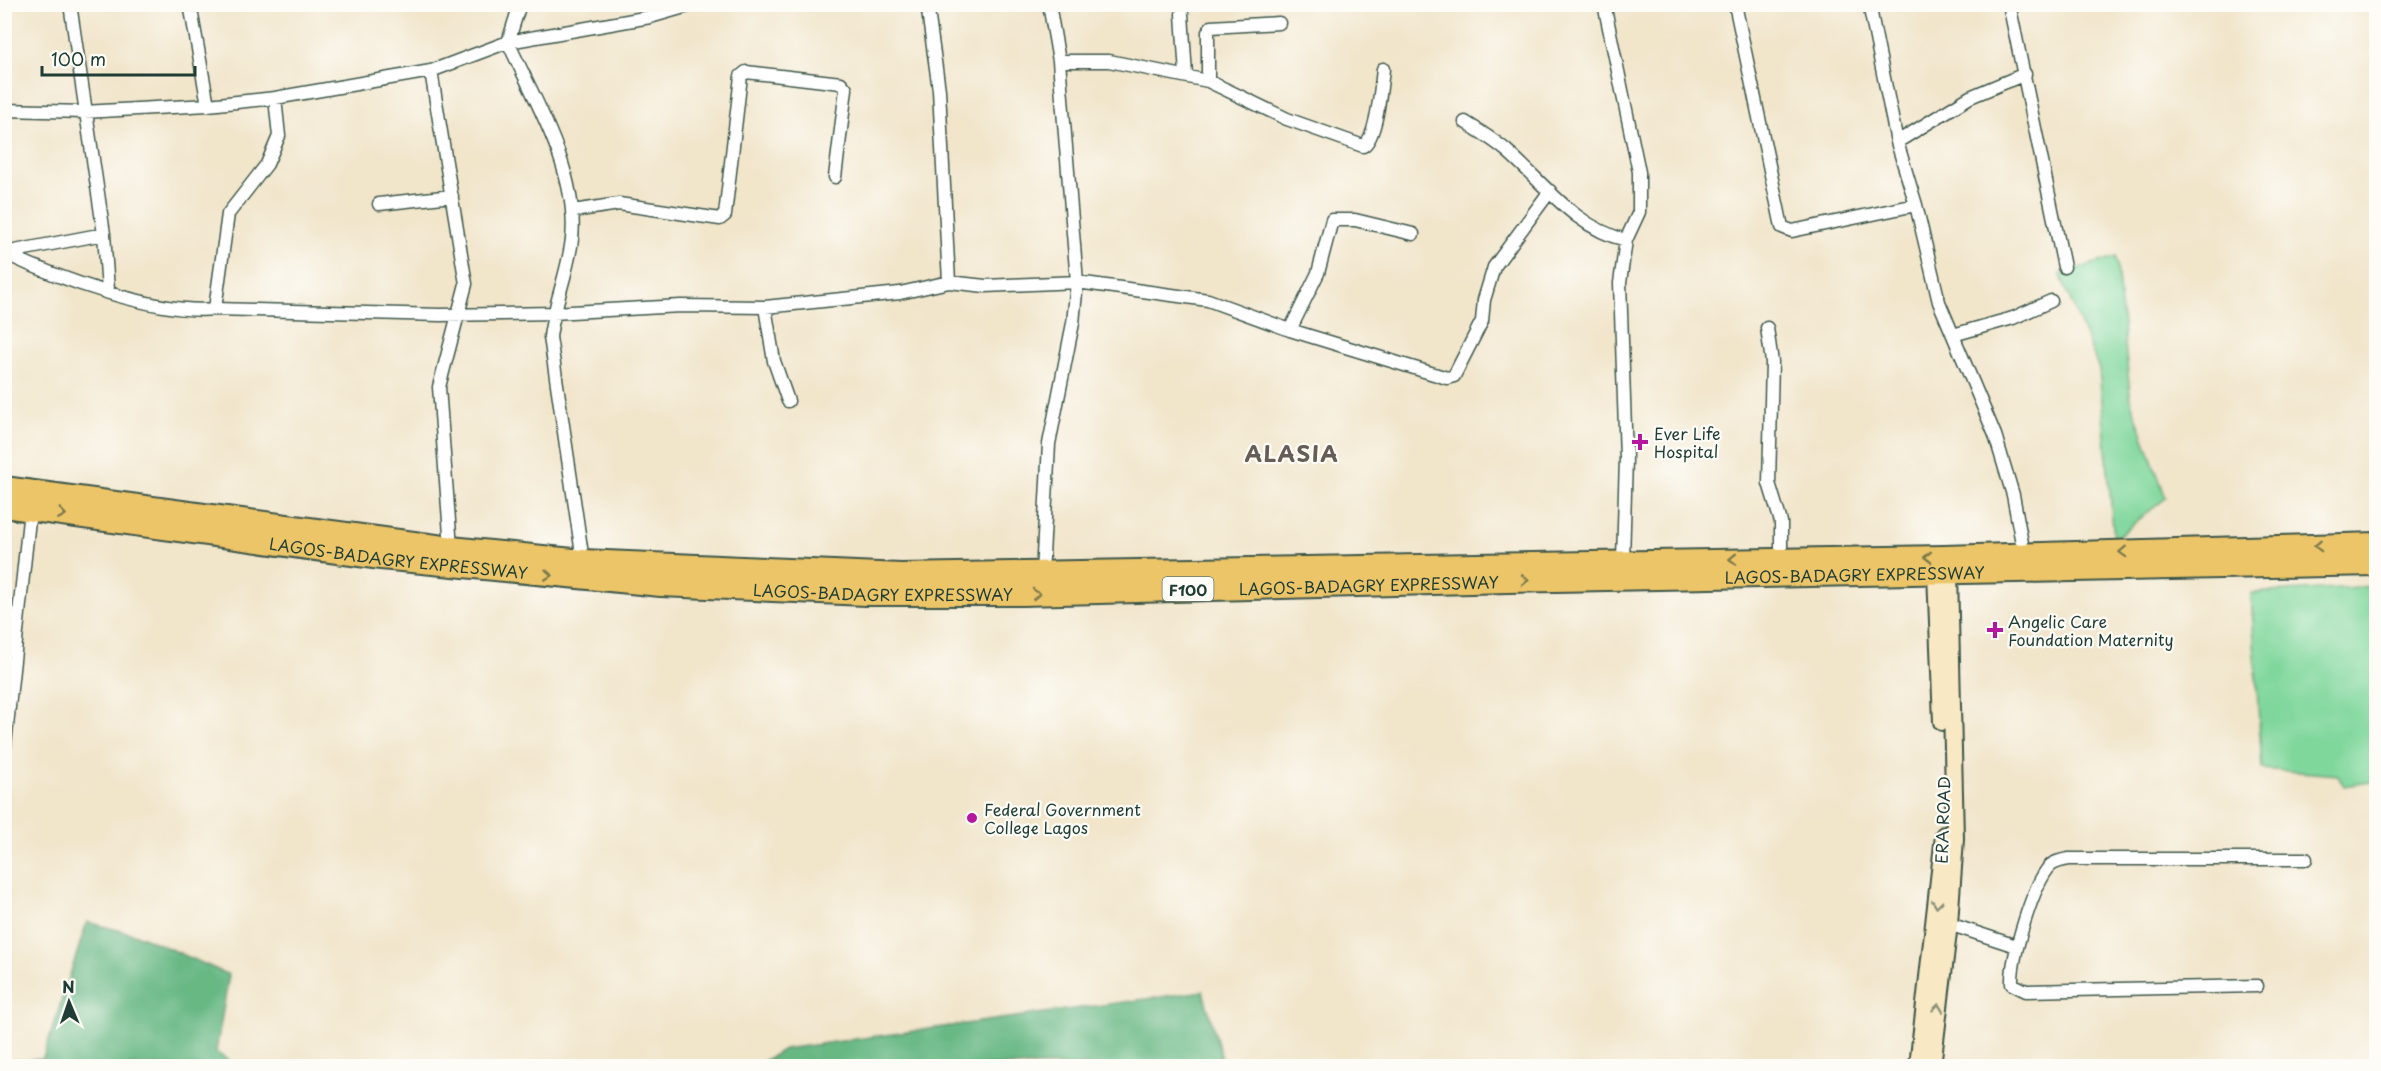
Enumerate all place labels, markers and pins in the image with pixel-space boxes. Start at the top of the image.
place label: Ever Life Hospital [1654,421,1721,463]
marker: Ever Life Hospital [1631,433,1649,451]
place label: Angelic Care Foundation Maternity [2008,609,2174,651]
marker: Angelic Care Foundation Maternity [1986,621,2004,639]
place label: Federal Government College Lagos [984,797,1141,839]
marker: Federal Government College Lagos [965,811,979,825]

